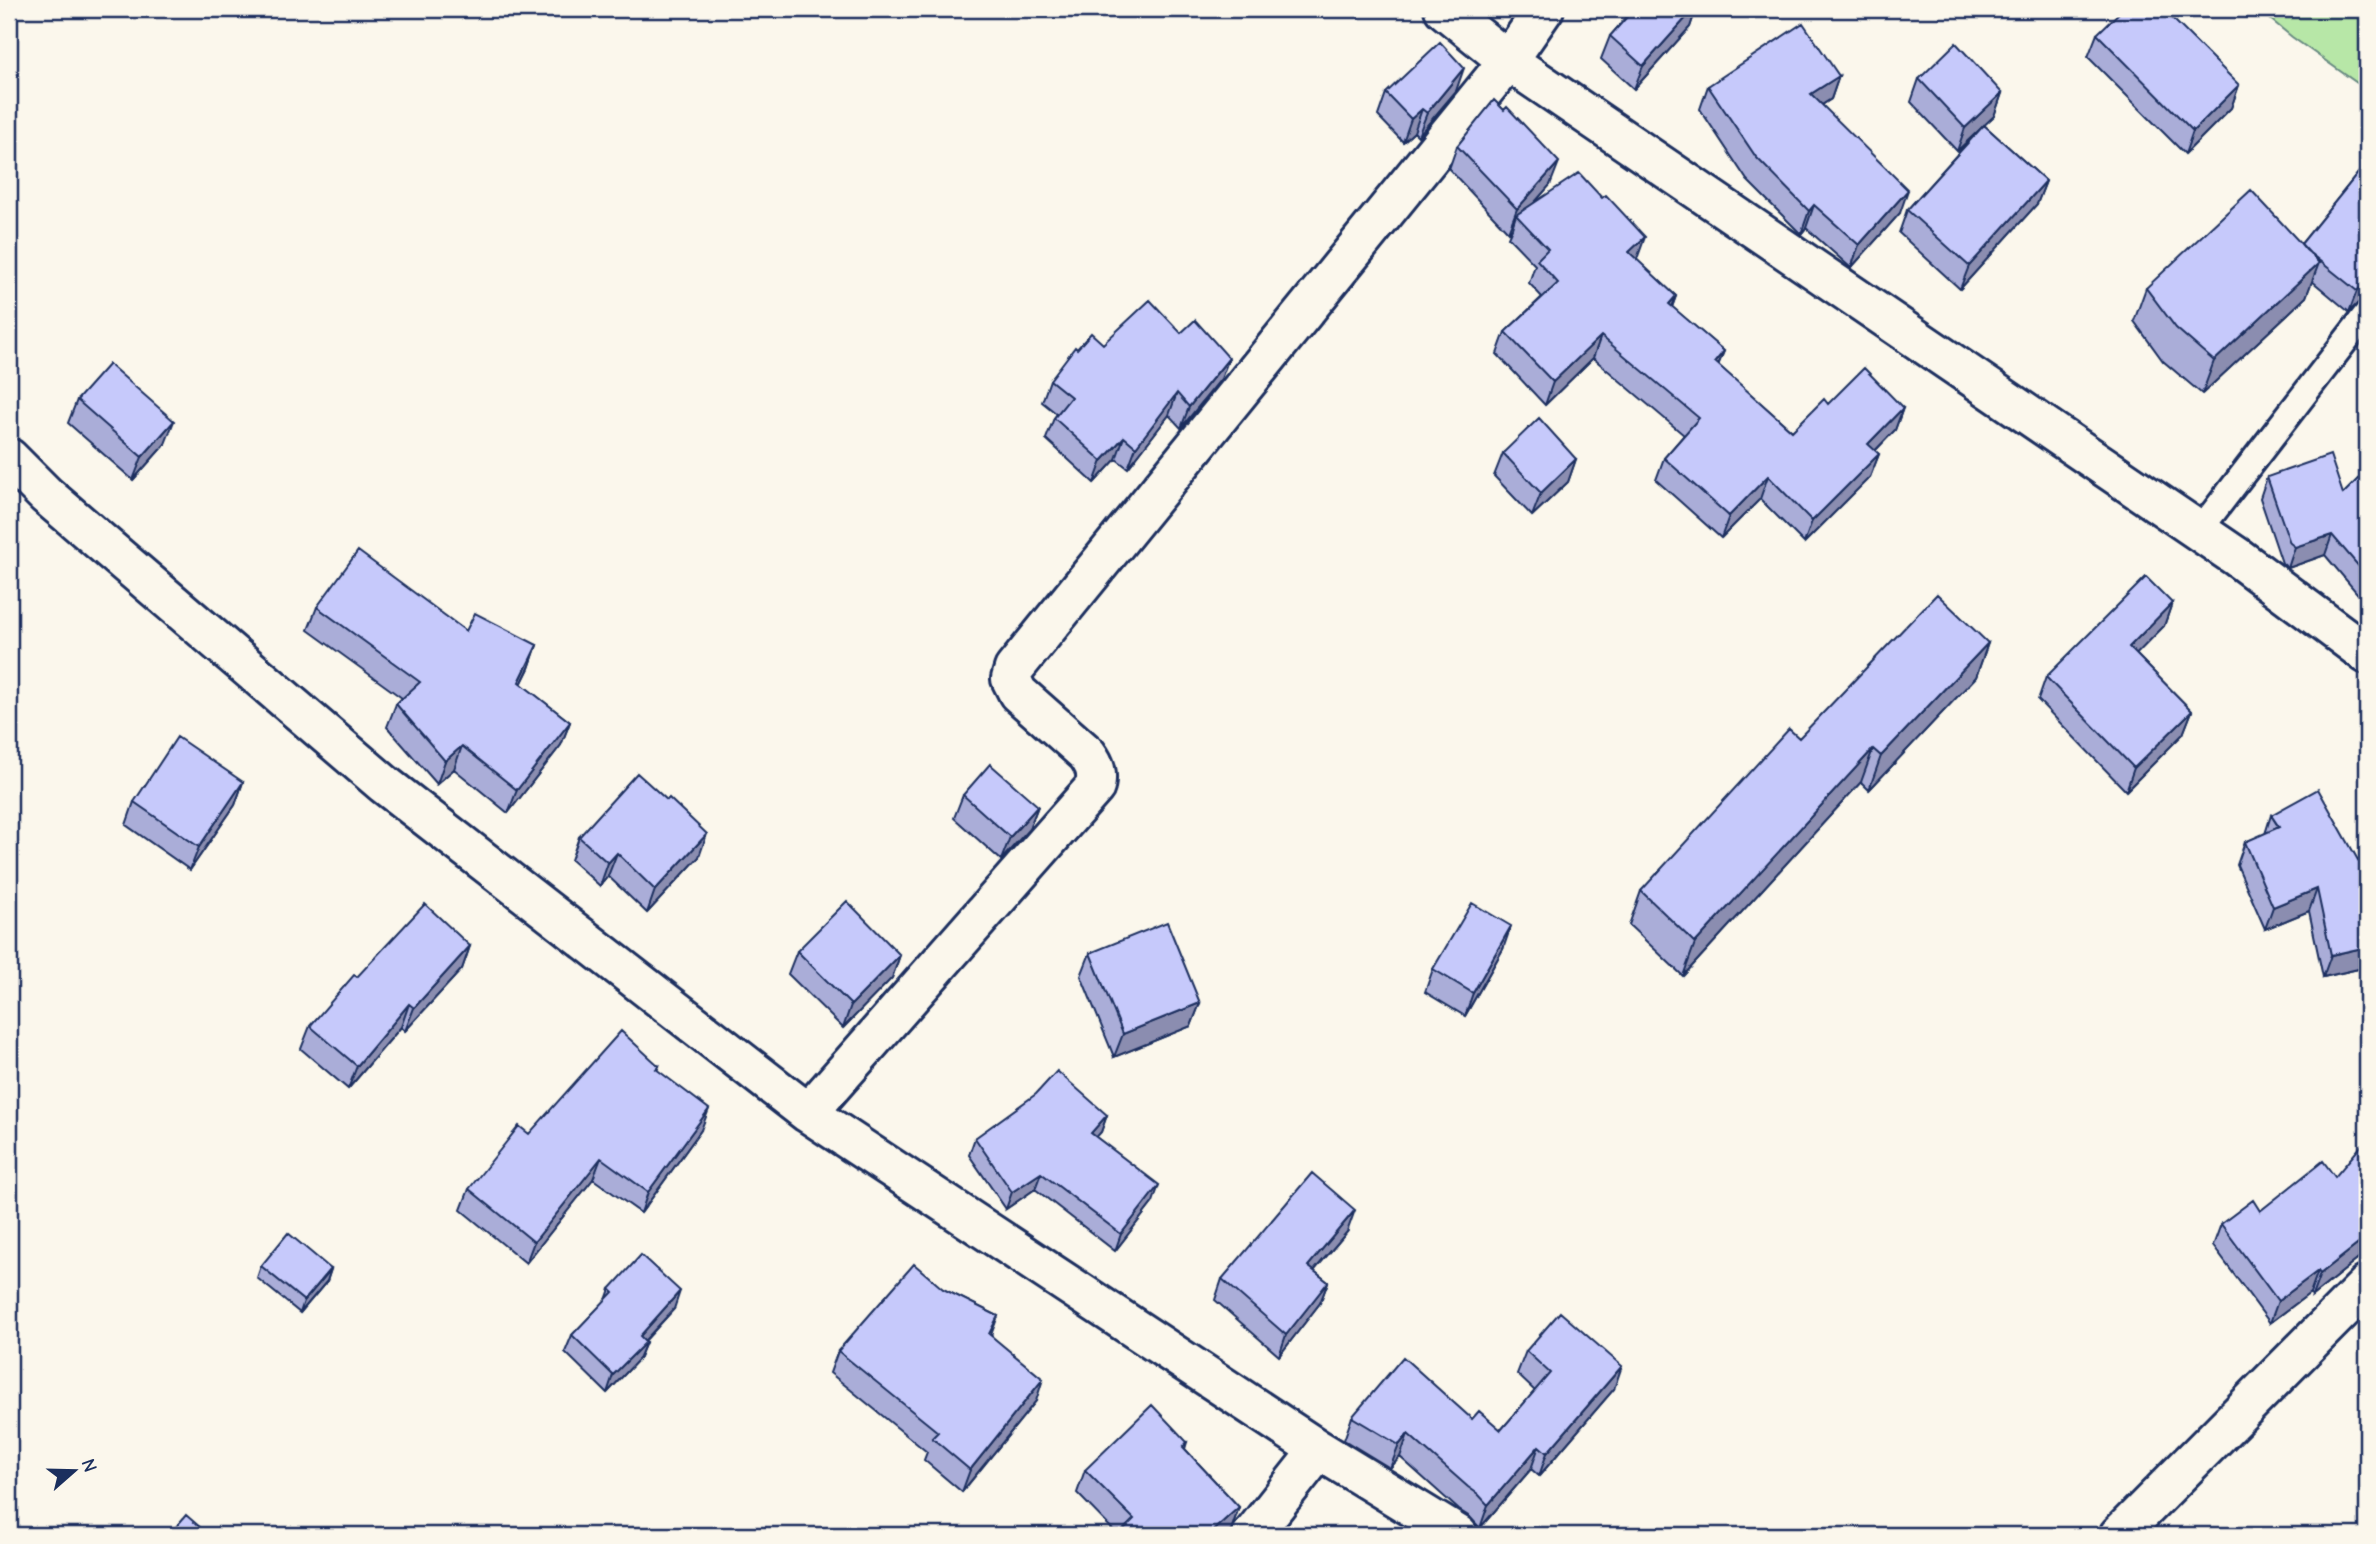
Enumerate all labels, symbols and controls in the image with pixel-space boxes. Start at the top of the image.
north arrow [38,1436,108,1506]
text: N [77,1456,101,1475]

